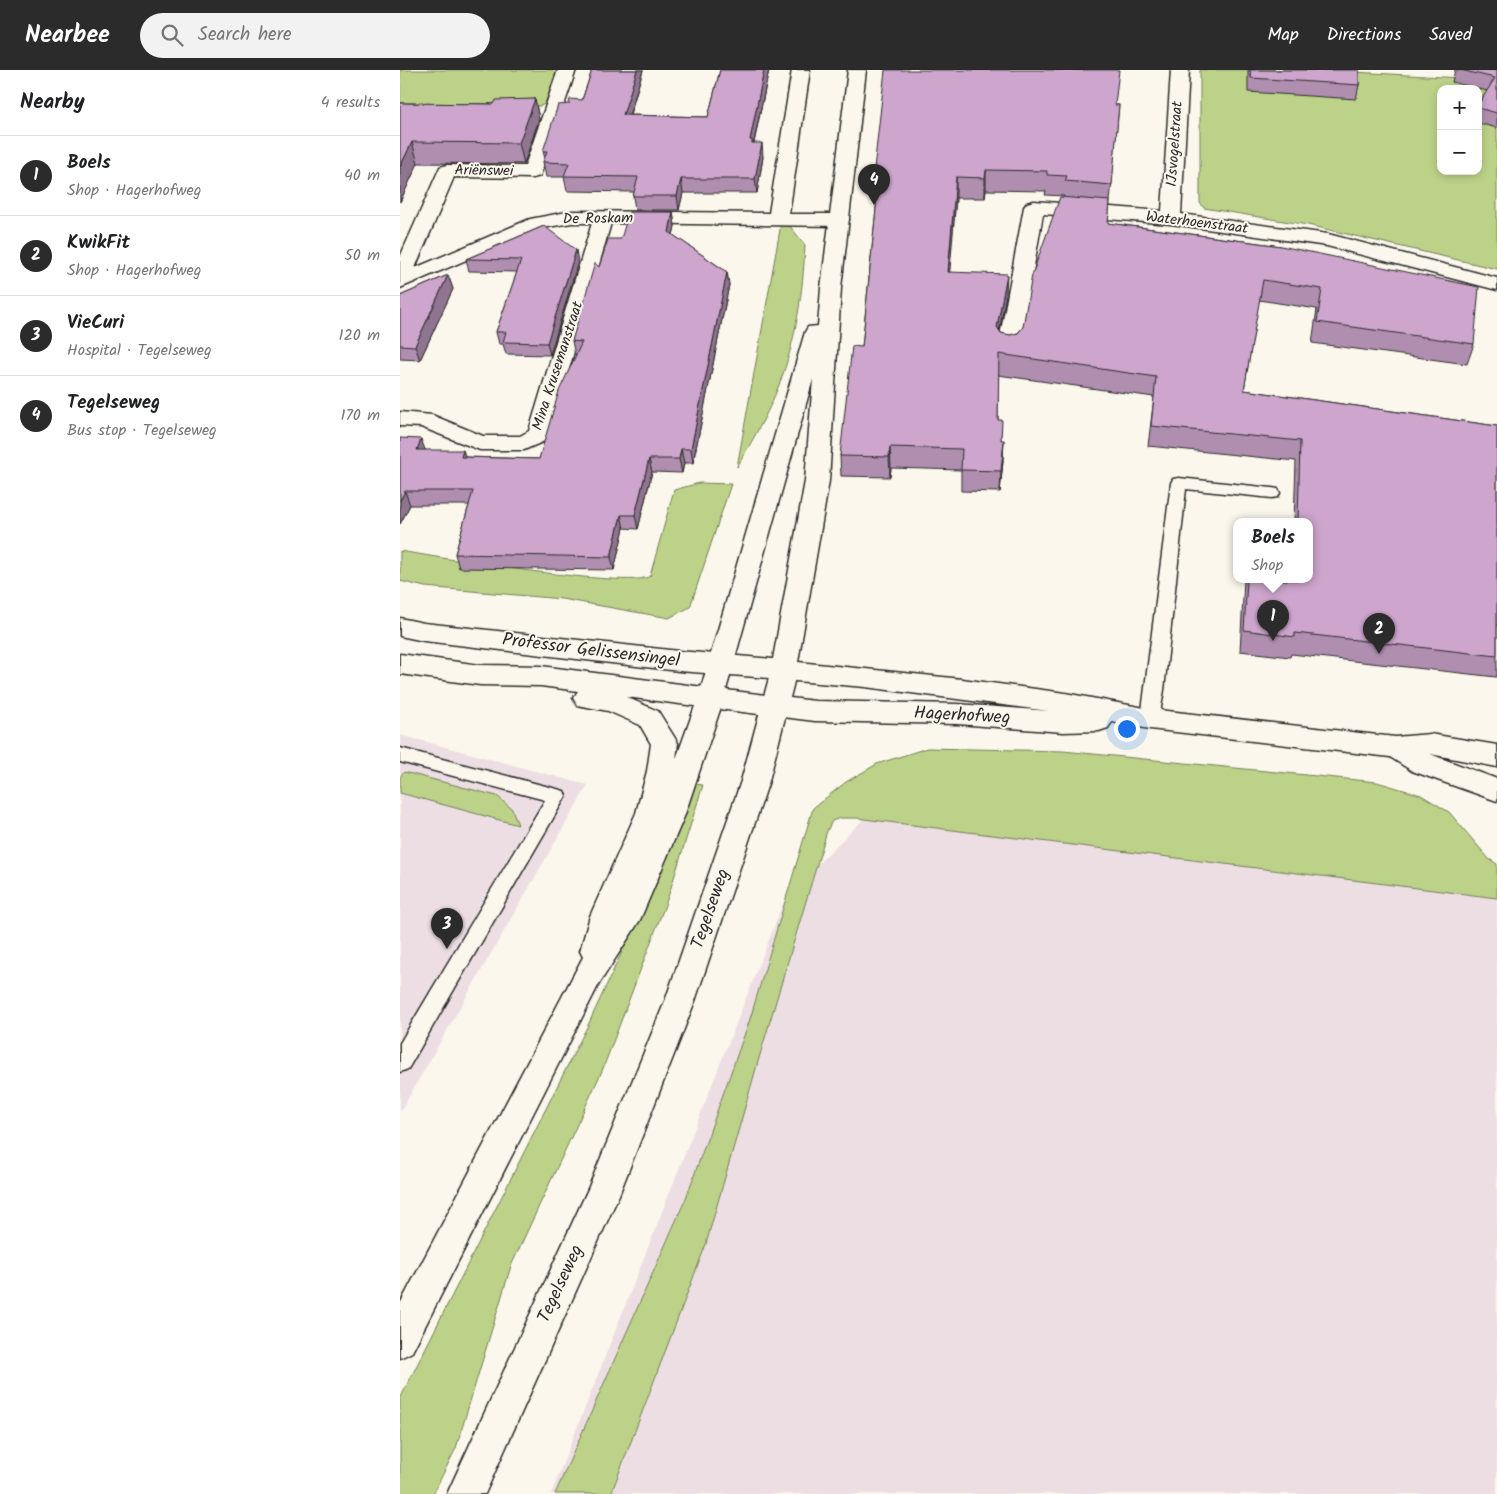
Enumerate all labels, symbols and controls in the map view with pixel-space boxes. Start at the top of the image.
search box [140,13,490,58]
text: Nearbee [25,16,110,55]
text: Search here [198,20,292,50]
icon: search [158,21,186,49]
text: Map [1267,21,1299,50]
text: Directions [1327,21,1401,50]
text: Saved [1429,21,1472,50]
map controls [1437,85,1482,175]
button: + [1437,85,1482,130]
text: Nearby [20,86,85,119]
text: 4 results [321,90,380,115]
street label: IJsvogelstraat [1160,100,1190,188]
button: − [1437,130,1482,175]
text: Boels [67,148,111,178]
street label: Ariënswei [454,158,515,184]
text: 1 [34,163,38,188]
text: 40 m [344,163,380,188]
pin: 4 [858,164,890,205]
text: Shop · Hagerhofweg [67,178,201,203]
street label: Waterhoenstraat [1144,205,1250,241]
street label: De Roskam [563,206,633,232]
text: KwikFit [67,228,130,258]
text: 2 [31,243,41,268]
text: 50 m [344,243,380,268]
text: Shop · Hagerhofweg [67,258,201,283]
street label: Mina Krusemanstraat [526,298,590,434]
text: VieCuri [67,308,124,338]
text: 3 [32,323,40,348]
text: 120 m [339,323,380,348]
text: Hospital · Tegelseweg [67,338,212,363]
text: Tegelseweg [67,388,160,418]
text: 4 [32,403,40,428]
text: 170 m [340,403,380,428]
text: Bus stop · Tegelseweg [67,418,217,443]
popup [1233,518,1313,583]
text: Boels [1251,523,1295,553]
text: Shop [1251,553,1283,578]
pin: 1 [1257,600,1289,641]
pin: 2 [1363,613,1395,654]
street label: Professor Gelissensingel [500,626,682,676]
street label: Hagerhofweg [913,699,1011,733]
your location [1114,716,1140,742]
street label: Tegelseweg [684,865,738,953]
pin: 3 [431,908,463,949]
street label: Tegelseweg [530,1240,592,1328]

